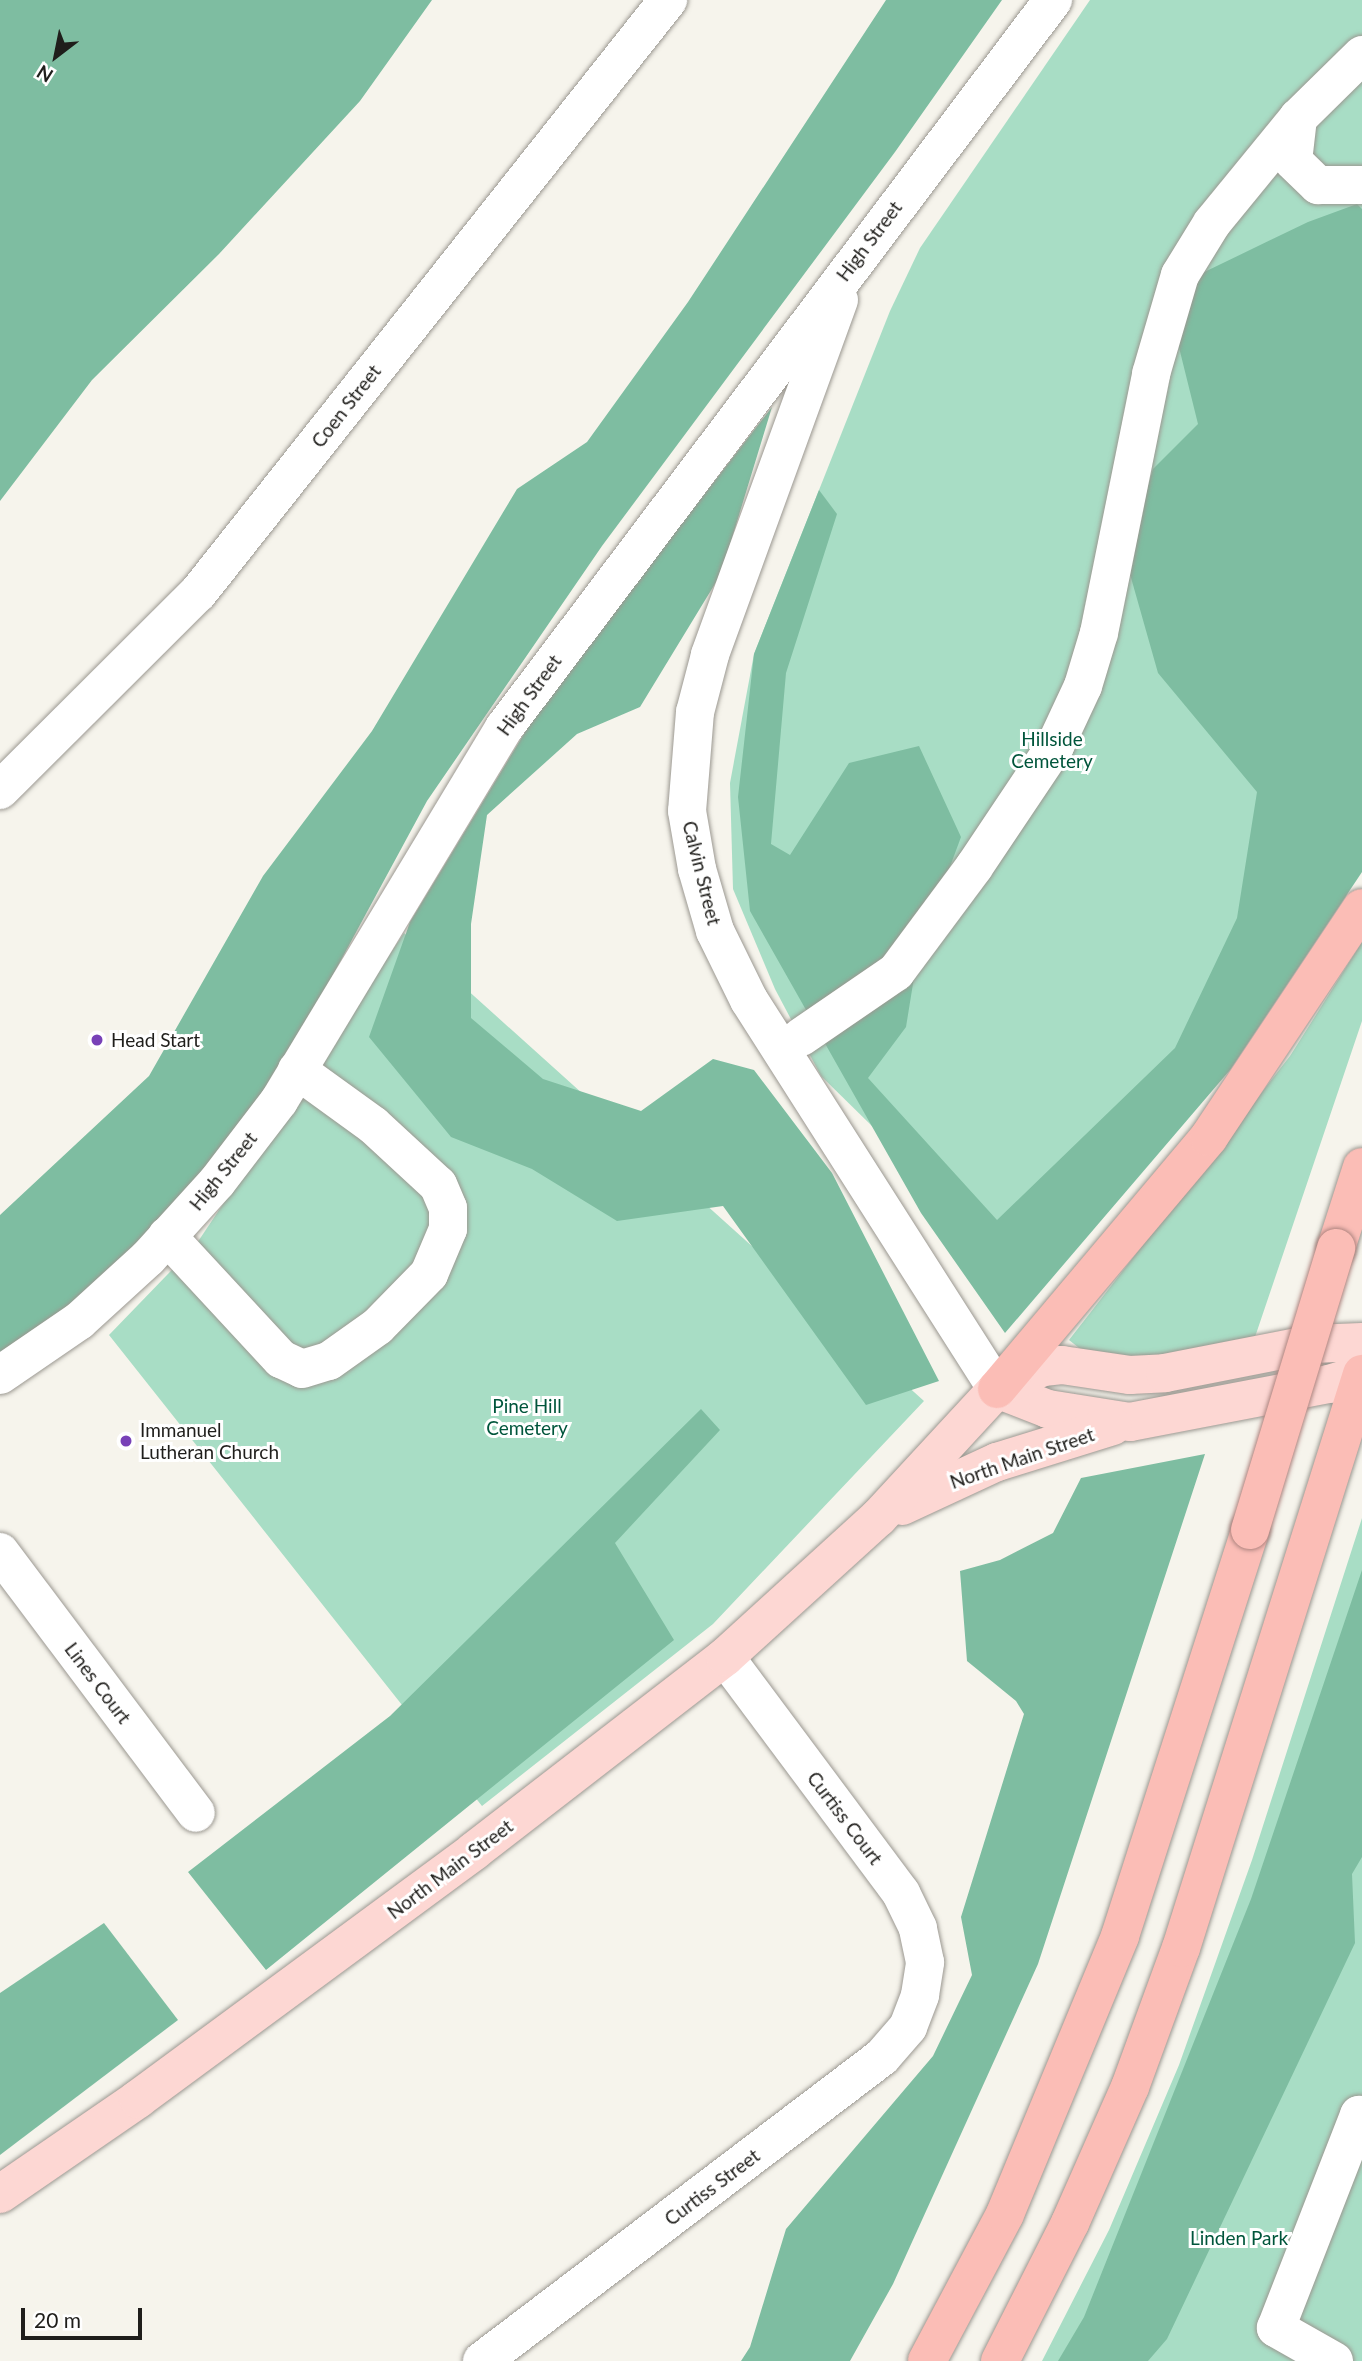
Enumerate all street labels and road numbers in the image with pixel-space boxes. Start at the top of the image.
street label: High Street [832,196,906,286]
street label: Coen Street [307,360,385,452]
street label: High Street [492,650,566,740]
street label: Calvin Street [678,819,726,927]
street label: High Street [184,1127,262,1215]
street label: North Main Street [947,1423,1097,1493]
street label: Lines Court [60,1638,136,1728]
street label: Curtiss Court [803,1767,887,1869]
street label: North Main Street [383,1814,517,1924]
street label: Curtiss Street [660,2144,764,2230]

